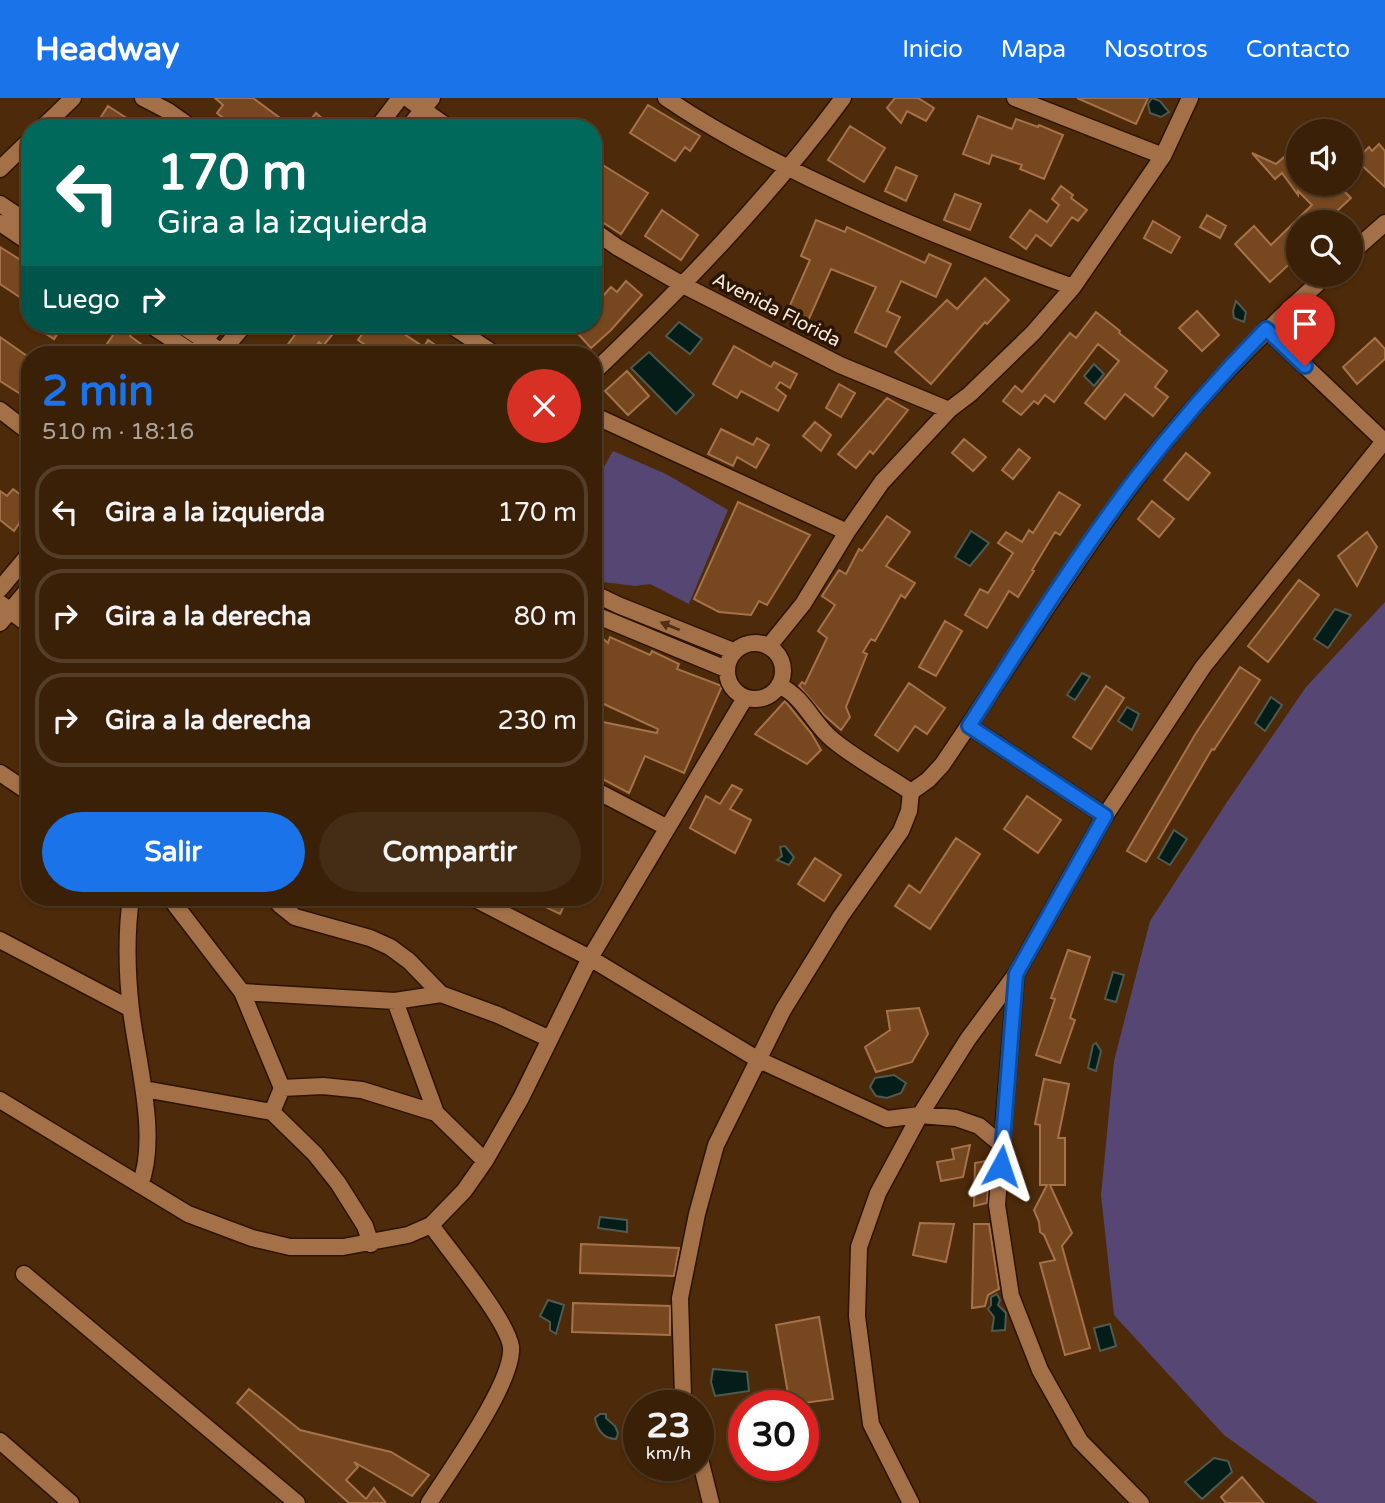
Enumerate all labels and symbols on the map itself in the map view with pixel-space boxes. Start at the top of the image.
street label: Avenida Florida [709,268,844,352]
pin [1275,294,1335,366]
one-way arrow [659,620,680,631]
position arrow [964,1129,1038,1203]
speed limit sign: 30 [728,1390,819,1481]

